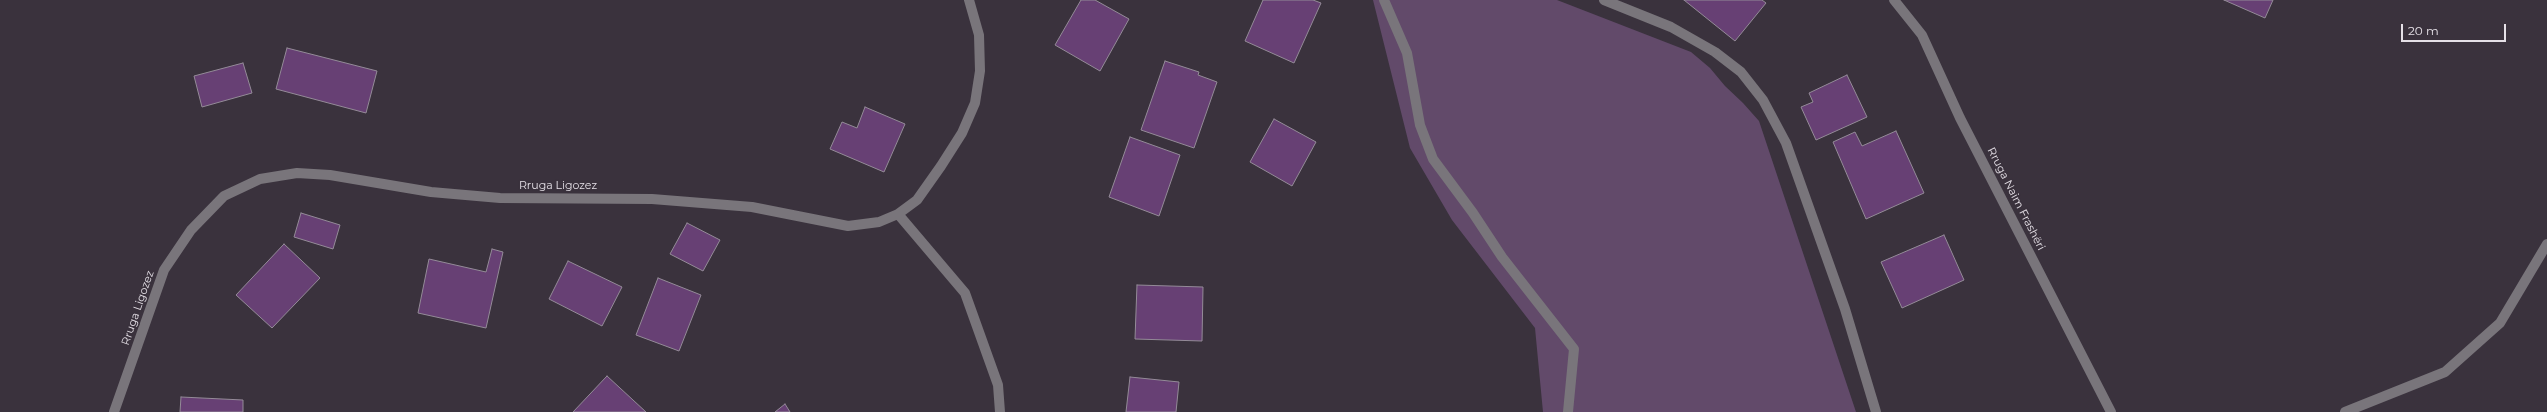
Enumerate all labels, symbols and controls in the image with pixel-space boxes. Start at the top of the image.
scale bar [2403,16,2508,42]
text: 20 m [2408,23,2439,38]
street label: Rruga Naim Frashëri [1984,145,2048,253]
street label: Rruga Ligozez [519,179,597,193]
street label: Rruga Ligozez [119,269,157,347]

